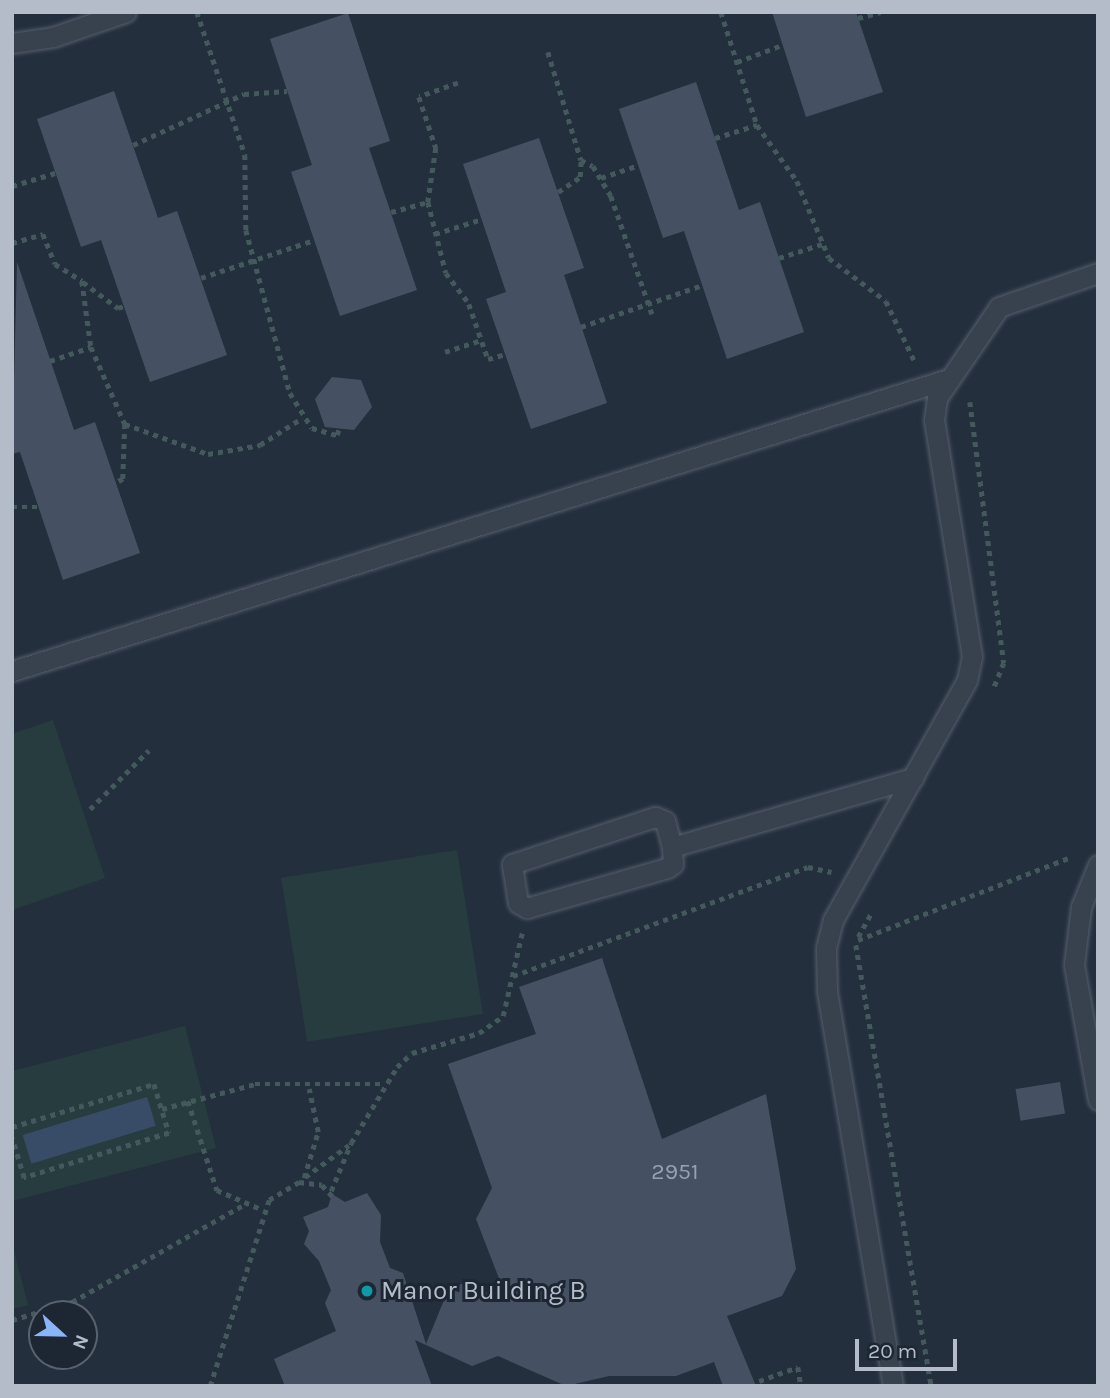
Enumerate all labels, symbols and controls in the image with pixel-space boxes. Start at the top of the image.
house number: 2951 [651,1158,699,1186]
place label: Manor Building B [381,1275,586,1307]
marker: Manor Building B [359,1283,375,1299]
north arrow [28,1300,98,1370]
scale bar [858,1324,960,1368]
text: N [68,1332,93,1353]
text: 20 m [868,1339,917,1363]

